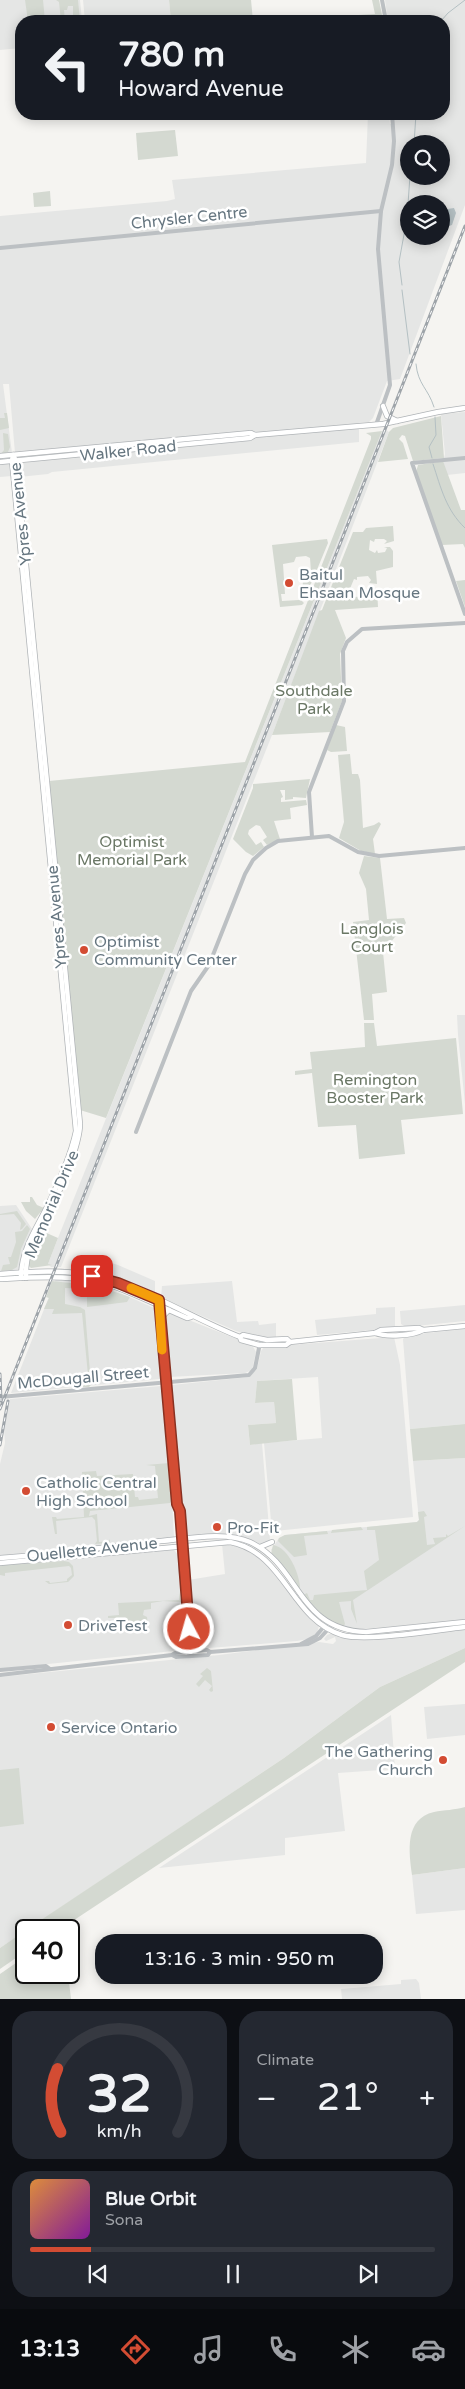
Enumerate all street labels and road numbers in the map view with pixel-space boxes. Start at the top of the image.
street label: Chrysler Centre [130,202,248,234]
street label: Walker Road [79,436,177,466]
street label: Ypres Avenue [6,462,36,566]
street label: Ypres Avenue [43,865,71,969]
street label: Memorial Drive [20,1147,84,1261]
street label: McDougall Street [17,1362,150,1394]
street label: Ouellette Avenue [26,1533,158,1567]

